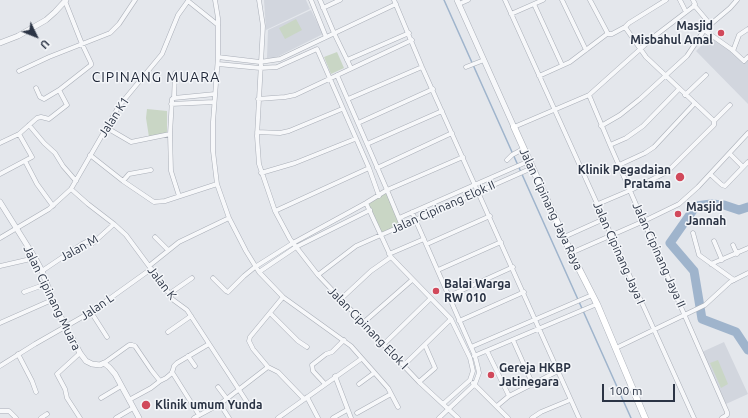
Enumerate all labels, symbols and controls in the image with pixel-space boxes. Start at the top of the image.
north arrow [16,16,56,56]
place label: Masjid Misbahul Amal [630,19,713,47]
marker: Masjid Misbahul Amal [716,28,726,38]
text: U [38,37,52,51]
district label: CIPINANG MUARA [92,69,220,85]
street label: Jalan K1 [96,94,132,140]
street label: Jalan Cipinang Jaya Raya [516,146,586,272]
place label: Klinik Pegadaian Pratama [578,163,671,191]
marker: Klinik Pegadaian Pratama [674,171,686,183]
street label: Jalan Cipinang Elok II [389,178,497,236]
street label: Jalan Cipinang Jaya I [590,200,648,306]
street label: Jalan Cipinang Jaya II [629,200,689,310]
place label: Masjid Jannah [686,200,726,228]
marker: Masjid Jannah [673,209,683,219]
street label: Jalan M [57,232,101,264]
street label: Jalan Cipinang Muara [20,243,84,353]
street label: Jalan K [145,263,179,303]
place label: Balai Warga RW 010 [444,277,511,305]
street label: Jalan Cipinang Elok I [325,284,411,372]
marker: Balai Warga RW 010 [431,286,441,296]
street label: Jalan L [78,291,116,323]
place label: Gereja HKBP Jatinegara [499,361,571,389]
marker: Gereja HKBP Jatinegara [486,370,496,380]
scale bar [604,376,677,402]
text: 100 m [609,384,642,397]
place label: Klinik umum Yunda [155,398,263,412]
marker: Klinik umum Yunda [140,399,152,411]

